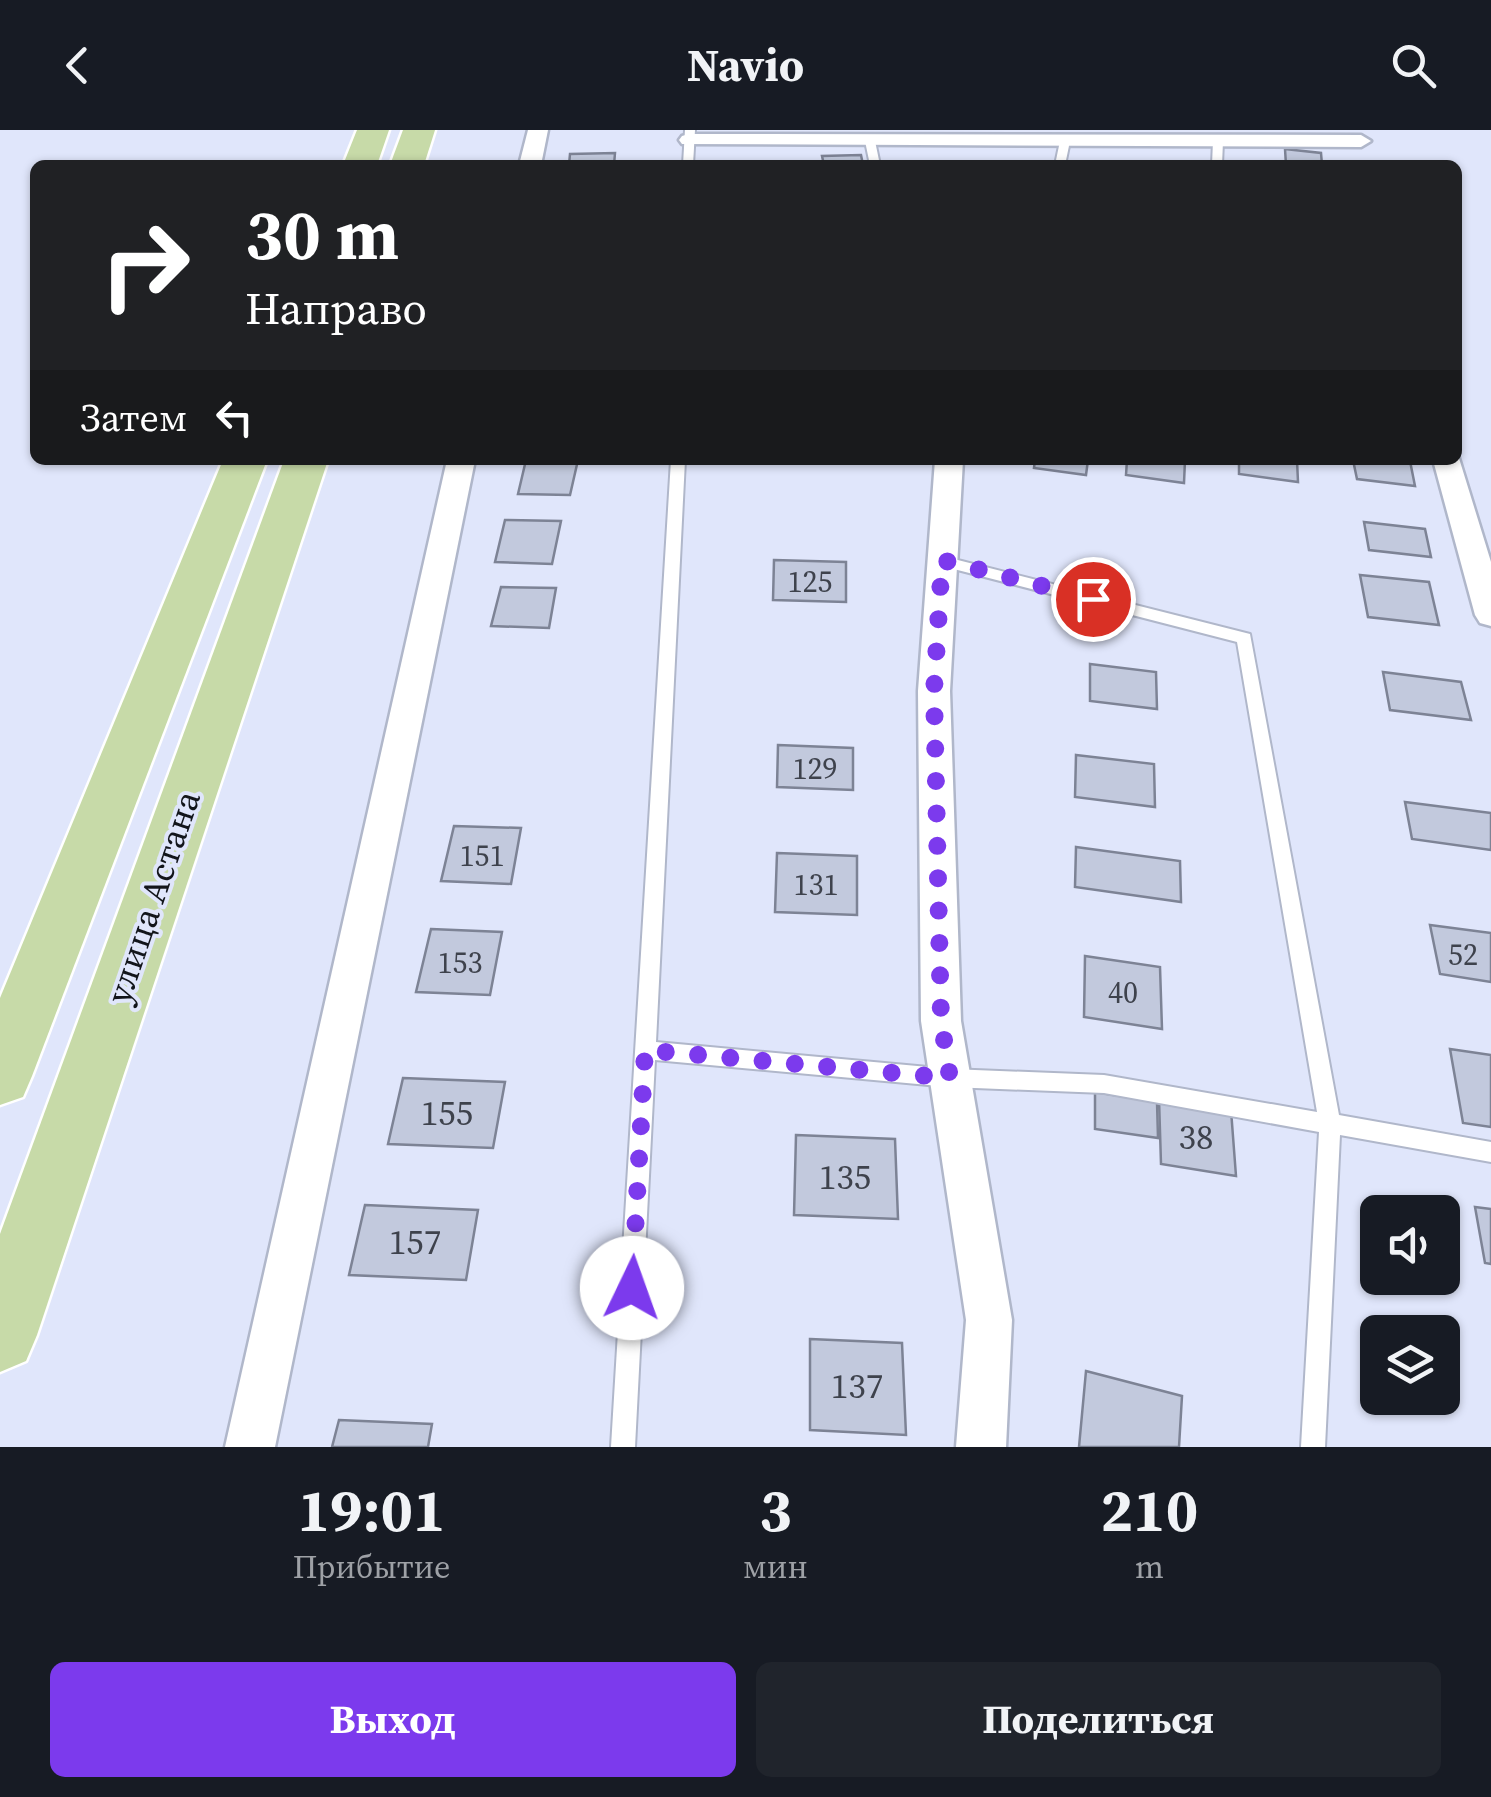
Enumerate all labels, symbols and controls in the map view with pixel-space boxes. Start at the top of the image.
text: Navio [687,34,804,96]
icon: back [50,38,105,93]
icon: search [1386,38,1441,93]
text: 30 m [245,186,399,282]
icon: right [80,200,210,330]
text: Направо [245,277,427,339]
icon: left [207,390,262,445]
text: Затем [80,392,187,444]
pin [1051,557,1136,642]
house number: 125 [788,561,833,602]
icon: arrive [1066,572,1121,627]
house number: 129 [793,748,838,789]
street label: улица Астана [94,784,212,1010]
house number: 151 [460,835,505,876]
house number: 131 [794,864,839,905]
house number: 52 [1448,934,1478,975]
house number: 153 [438,942,483,983]
house number: 40 [1108,972,1138,1013]
house number: 155 [421,1089,473,1137]
house number: 38 [1178,1113,1214,1161]
house number: 135 [819,1153,871,1201]
map controls [1360,1195,1460,1415]
button: sound [1360,1195,1460,1295]
house number: 157 [389,1218,441,1266]
position arrow [580,1236,684,1340]
button: layers [1360,1315,1460,1415]
house number: 137 [831,1362,883,1410]
text: 19:01 [298,1469,446,1551]
text: 3 [759,1469,792,1551]
text: 210 [1101,1469,1198,1551]
text: Прибытие [293,1545,450,1589]
text: мин [743,1545,808,1589]
text: m [1135,1545,1164,1589]
button: Выход [50,1662,736,1777]
button: Поделиться [756,1662,1441,1777]

